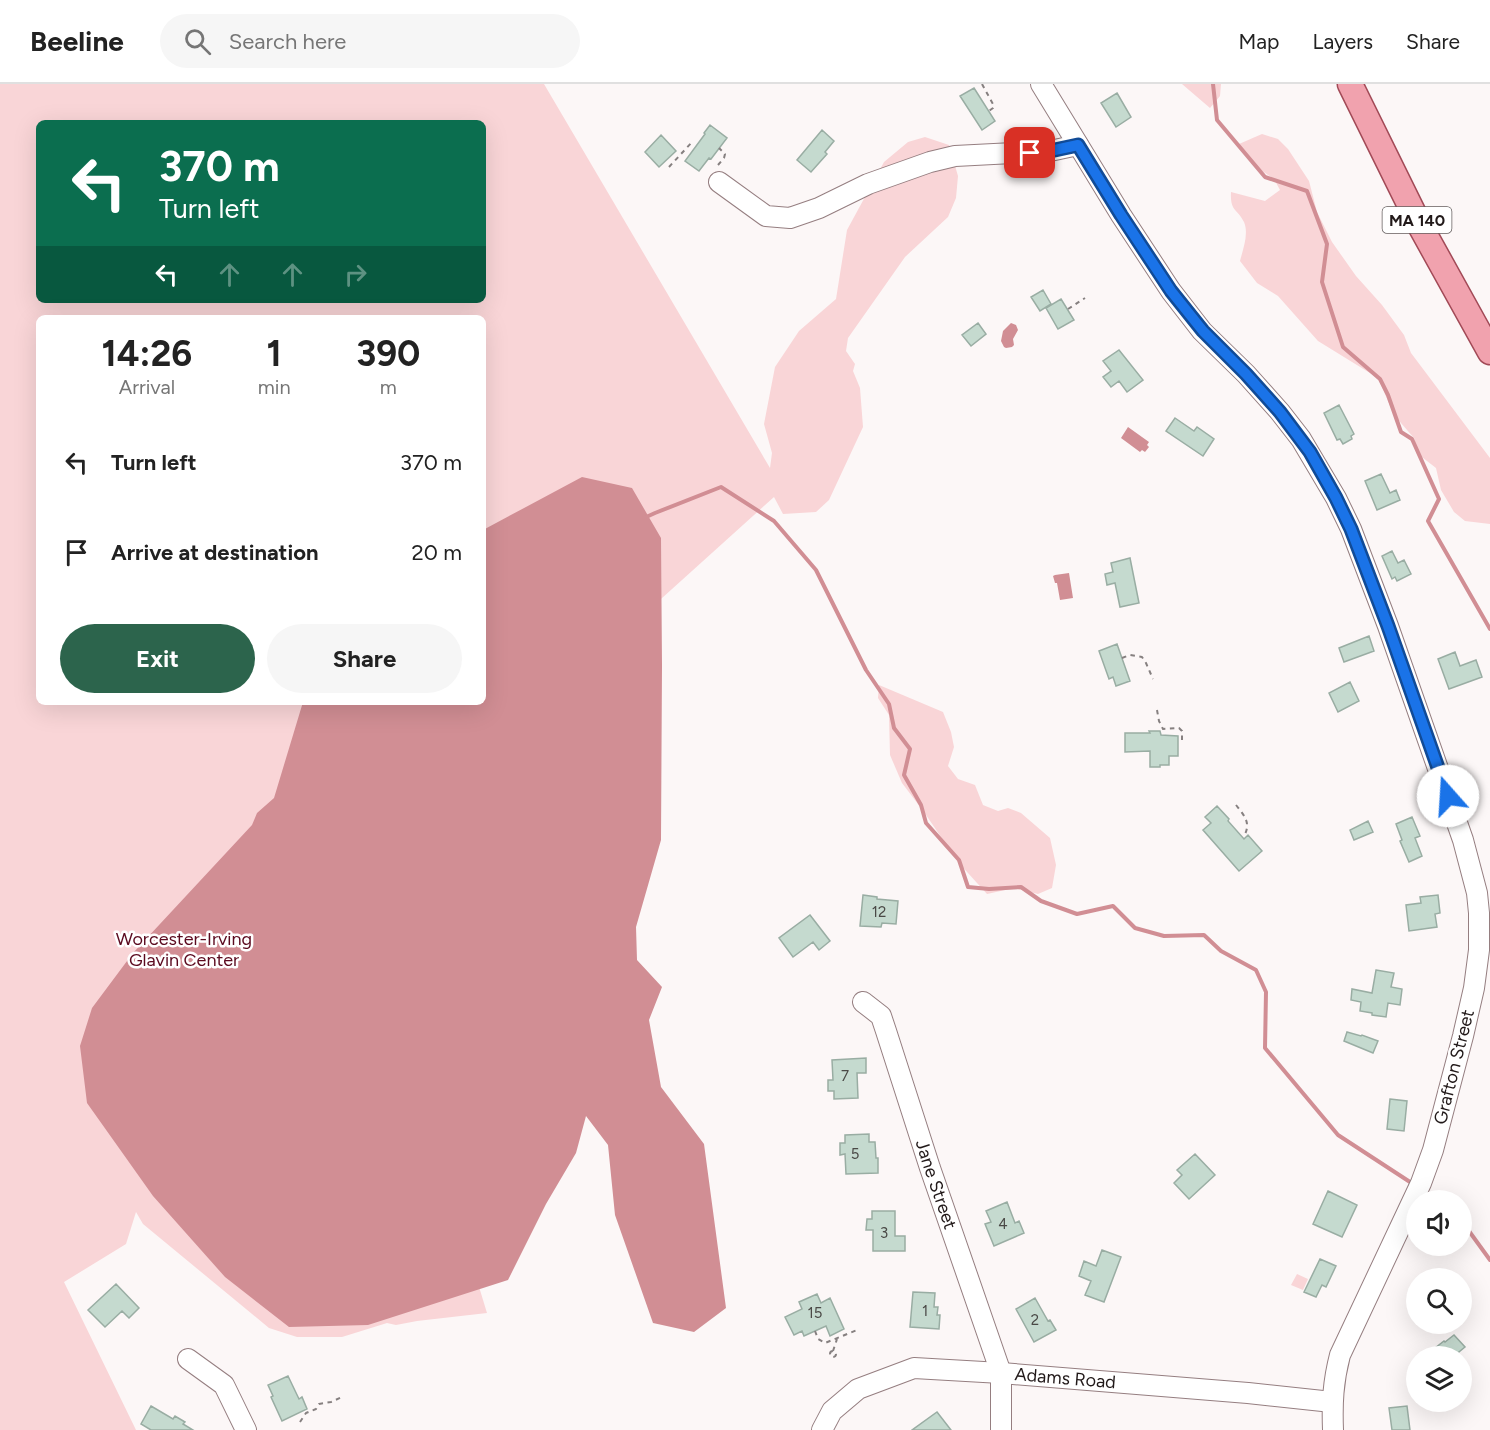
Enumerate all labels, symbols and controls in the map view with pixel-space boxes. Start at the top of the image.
search box [160,14,580,68]
text: Beeline [30,24,124,58]
icon: search [181,25,214,58]
text: Search here [229,28,346,55]
text: Map [1239,29,1279,54]
text: Layers [1312,29,1373,54]
text: Share [1406,29,1460,54]
pin [1004,127,1055,178]
icon: arrive [1013,136,1046,169]
text: 370 m [159,141,280,192]
icon: left [60,144,138,222]
text: Turn left [159,192,259,225]
road number: MA 140 [1382,207,1452,233]
icon: left [150,258,183,291]
icon: ahead [213,258,246,291]
icon: ahead [276,258,309,291]
icon: right [339,258,372,291]
text: 14:26 [102,332,192,375]
text: 1 [267,332,282,375]
text: 390 [356,332,420,375]
text: Arrival [119,375,175,399]
text: min [258,375,291,399]
text: m [380,375,397,399]
icon: left [60,446,93,479]
text: Turn left [111,449,197,476]
text: 370 m [400,449,462,476]
icon: arrive [60,536,93,569]
text: Arrive at destination [111,539,319,566]
text: 20 m [411,539,462,566]
button: Exit [60,624,255,693]
button: Share [267,624,462,693]
position arrow [1416,764,1480,828]
house number: 12 [872,903,886,921]
park label: Worcester-Irving Glavin Center [116,928,252,971]
street label: Grafton Street [1429,1007,1479,1127]
house number: 7 [841,1067,849,1085]
street label: Jane Street [911,1137,961,1232]
house number: 5 [851,1145,859,1163]
map controls [1406,1190,1472,1412]
button: sound [1406,1190,1472,1256]
house number: 4 [998,1215,1008,1233]
house number: 3 [880,1224,888,1242]
button: search [1406,1268,1472,1334]
house number: 1 [922,1302,928,1320]
house number: 15 [808,1304,822,1322]
house number: 2 [1031,1311,1039,1329]
button: layers [1406,1346,1472,1412]
street label: Adams Road [1014,1363,1117,1393]

